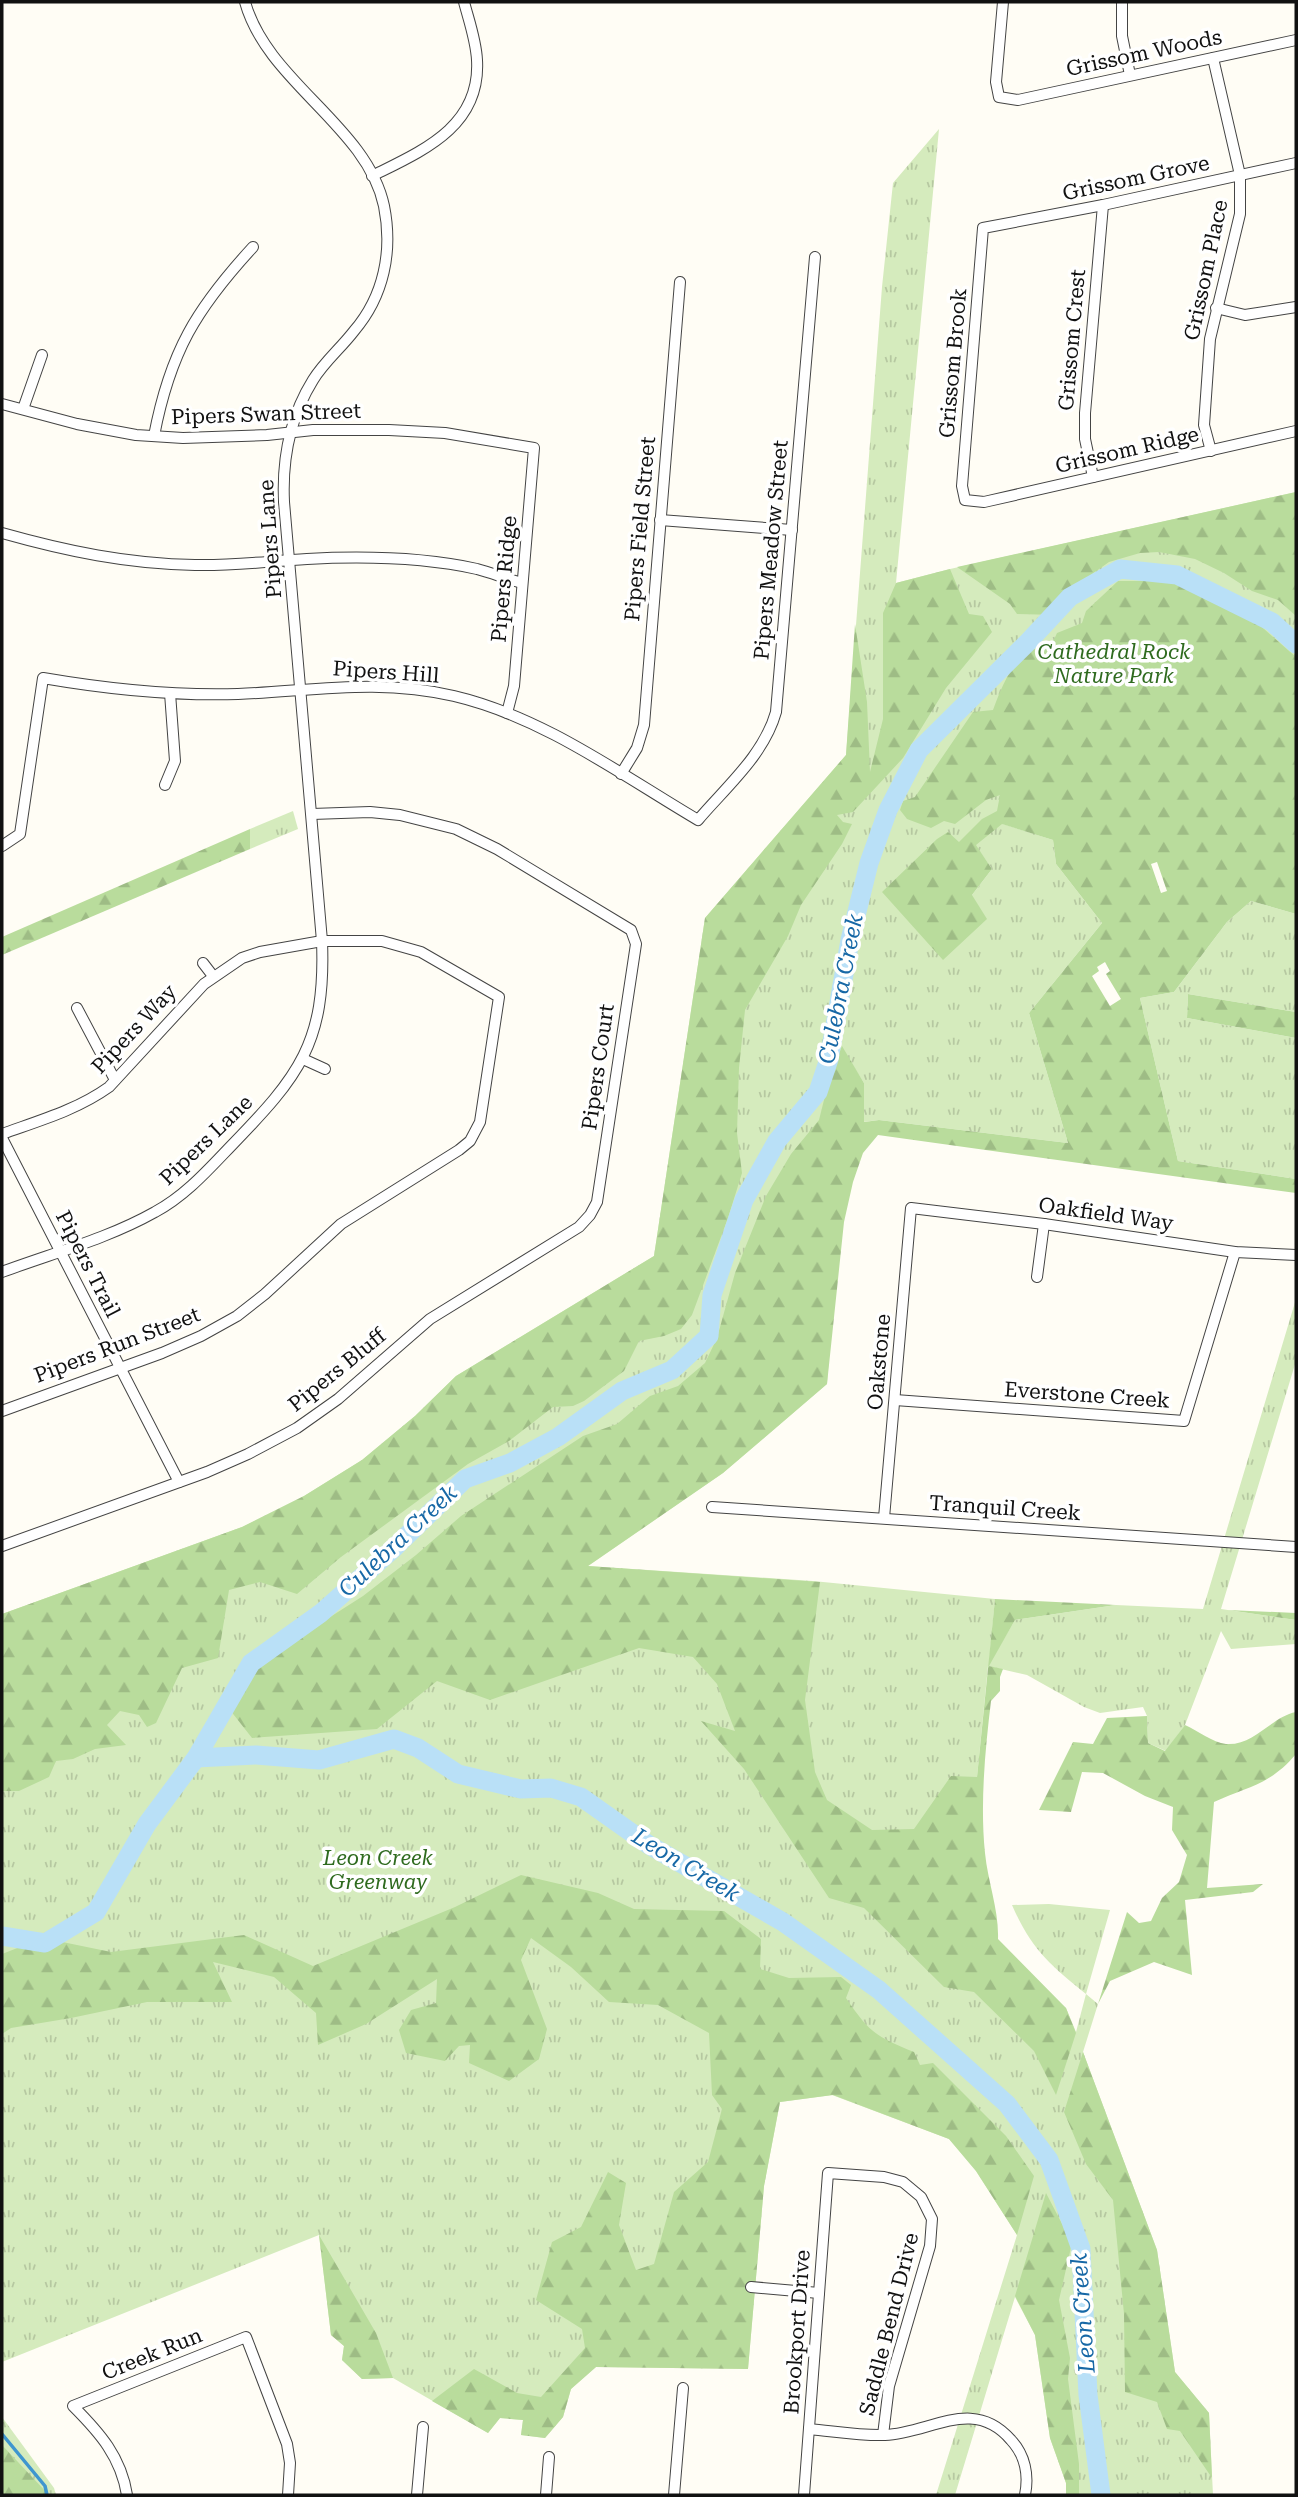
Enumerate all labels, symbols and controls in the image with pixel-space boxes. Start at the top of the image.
street label: Grissom Woods [1064,25,1224,81]
street label: Grissom Grove [1060,151,1212,205]
street label: Grissom Place [1179,197,1233,343]
street label: Grissom Crest [1054,268,1090,412]
street label: Grissom Brook [934,287,972,439]
street label: Pipers Swan Street [171,399,362,429]
street label: Grissom Ridge [1053,422,1201,478]
street label: Pipers Field Street [620,435,660,622]
street label: Pipers Meadow Street [749,439,793,661]
street label: Pipers Lane [254,479,286,599]
street label: Pipers Ridge [487,515,521,643]
park label: Cathedral Rock Nature Park [1038,640,1191,688]
street label: Pipers Hill [332,656,441,688]
water label: Culebra Creek [813,911,869,1066]
street label: Pipers Way [87,979,182,1079]
street label: Pipers Court [577,1002,619,1132]
street label: Pipers Lane [155,1090,257,1190]
street label: Oakfield Way [1037,1193,1175,1235]
street label: Pipers Trail [51,1207,125,1322]
street label: Pipers Run Street [31,1302,204,1388]
street label: Oakstone [863,1313,895,1411]
street label: Pipers Bluff [283,1323,391,1417]
street label: Everstone Creek [1003,1377,1171,1413]
water label: Culebra Creek [333,1479,463,1603]
street label: Tranquil Creek [928,1491,1082,1525]
water label: Leon Creek [627,1822,745,1908]
park label: Leon Creek Greenway [322,1846,434,1894]
street label: Saddle Bend Drive [855,2230,923,2418]
street label: Brookport Drive [779,2249,815,2415]
water label: Leon Creek [1065,2251,1101,2375]
street label: Creek Run [98,2323,206,2385]

